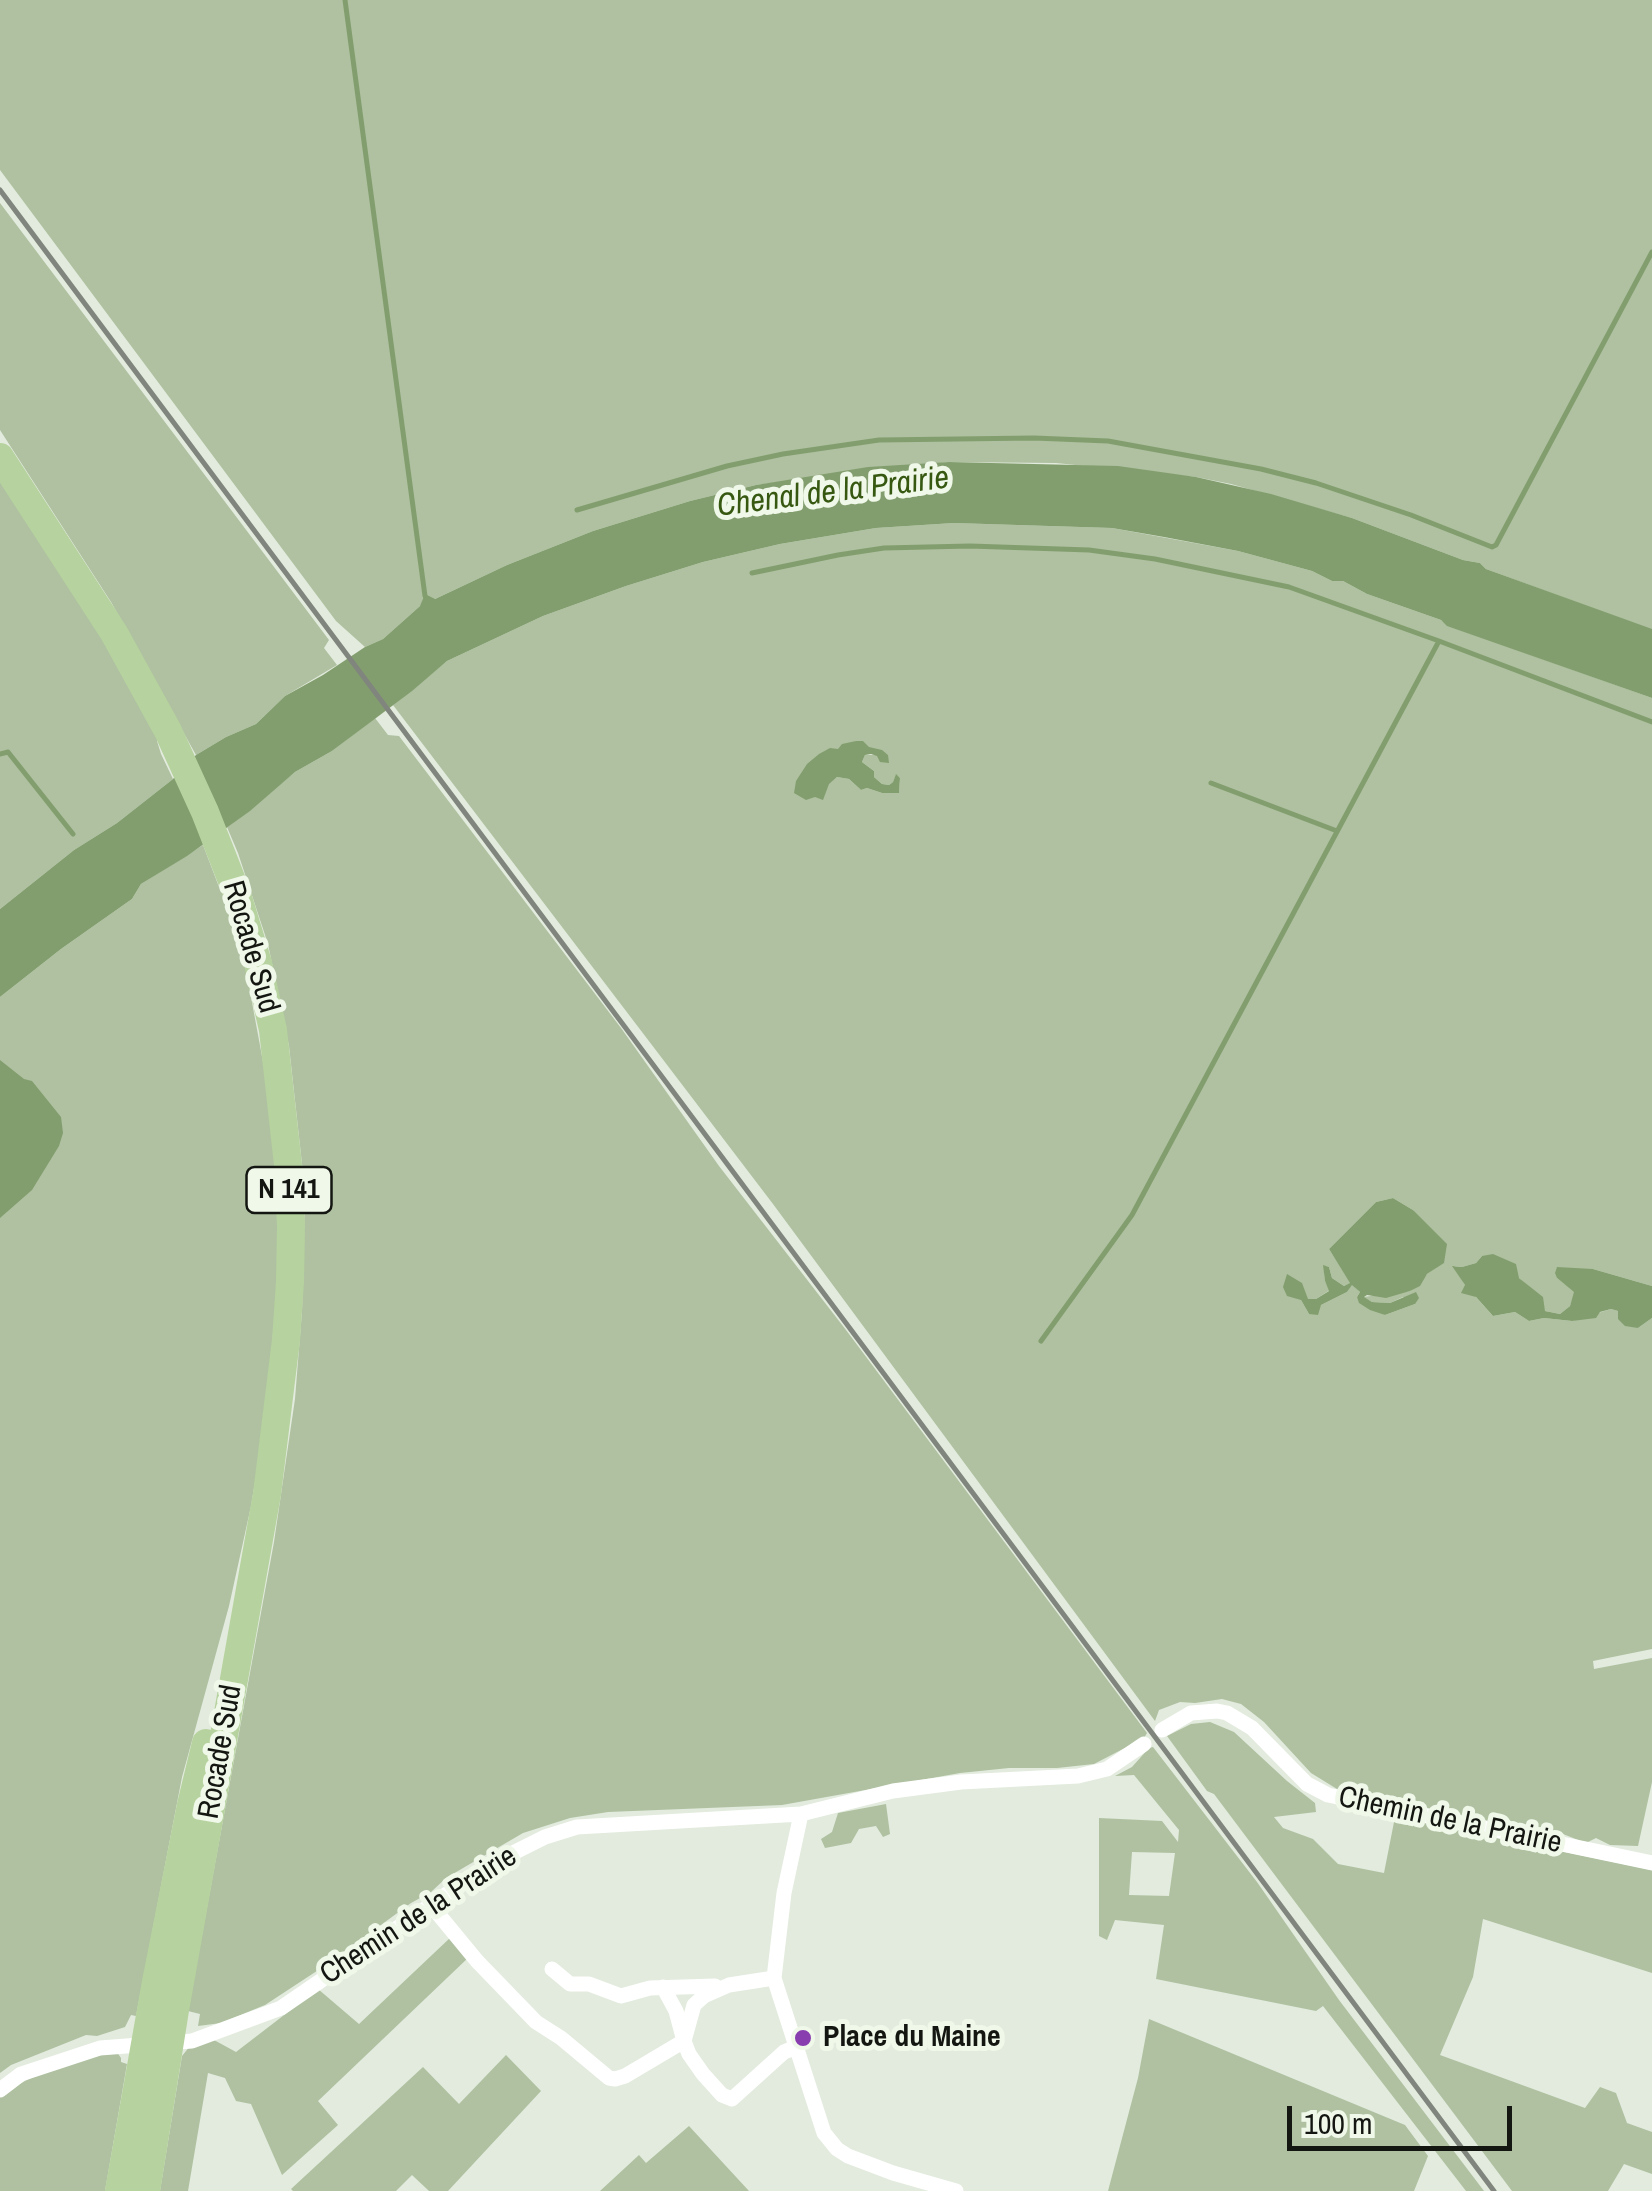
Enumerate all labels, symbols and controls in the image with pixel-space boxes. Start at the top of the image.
water label: Chenal de la Prairie [715,460,951,526]
street label: Rocade Sud [214,877,286,1017]
road number: N 141 [246,1167,332,1213]
street label: Rocade Sud [192,1682,250,1822]
street label: Chemin de la Prairie [1335,1780,1565,1862]
street label: Chemin de la Prairie [314,1839,524,1993]
place label: Place du Maine [823,2020,1001,2056]
marker: Place du Maine [792,2027,814,2049]
scale bar [1292,2086,1517,2148]
text: 100 m [1304,2103,1372,2143]

